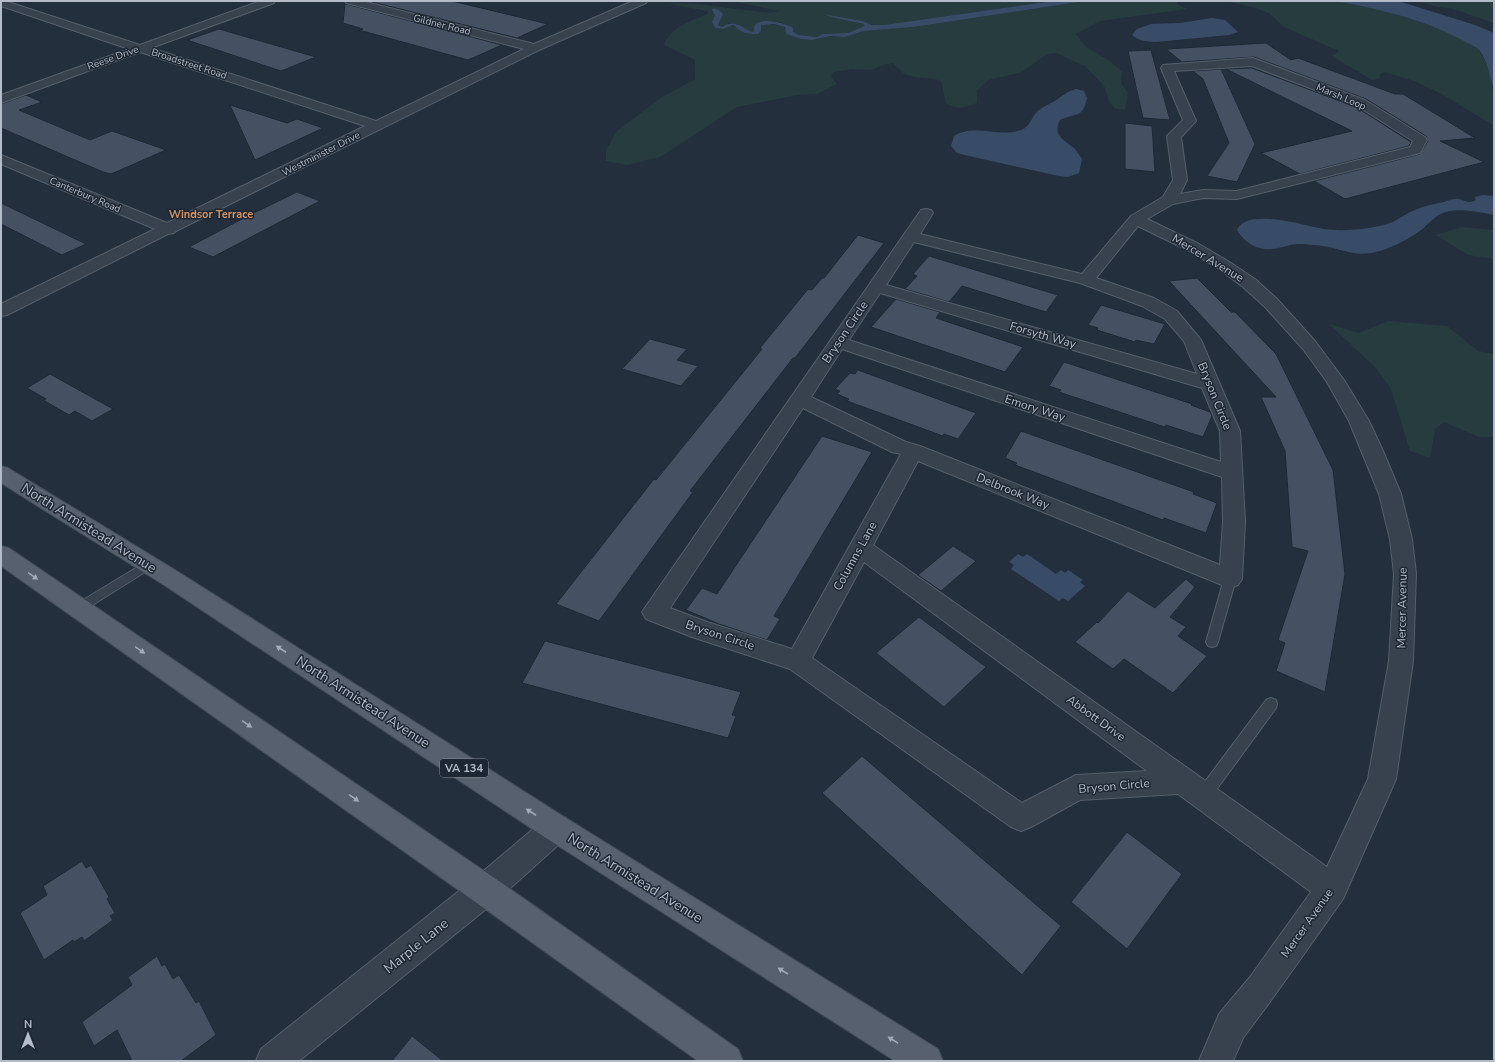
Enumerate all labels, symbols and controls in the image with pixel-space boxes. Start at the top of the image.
street label: Gildner Road [412,11,472,39]
street label: Reese Drive [85,42,141,74]
street label: Broadstreet Road [149,45,229,83]
street label: Marsh Loop [1314,80,1368,114]
street label: Westminister Drive [279,128,363,180]
street label: Canterbury Road [47,174,123,216]
district label: Windsor Terrace [169,207,253,222]
street label: Mercer Avenue [1169,230,1247,286]
street label: Bryson Circle [818,298,872,366]
street label: Forsyth Way [1008,318,1079,352]
street label: Bryson Circle [1194,360,1236,432]
street label: Emory Way [1003,391,1068,426]
street label: Delbrook Way [974,469,1053,513]
street label: North Armistead Avenue [18,479,160,577]
street label: Columns Lane [829,519,881,593]
street label: Mercer Avenue [1393,567,1411,649]
one-way arrow [28,572,38,580]
street label: Bryson Circle [683,616,757,654]
one-way arrow [276,645,287,653]
one-way arrow [135,646,145,654]
street label: North Armistead Avenue [292,651,434,753]
street label: Abbott Drive [1063,691,1129,745]
one-way arrow [242,720,252,728]
road number: VA 134 [440,759,488,777]
street label: Bryson Circle [1078,775,1150,797]
one-way arrow [348,794,359,802]
one-way arrow [526,808,536,816]
street label: North Armistead Avenue [564,829,706,927]
street label: Mercer Avenue [1277,885,1337,961]
street label: Marple Lane [380,914,452,978]
one-way arrow [778,967,788,975]
north arrow [8,1014,48,1054]
text: N [24,1017,32,1032]
one-way arrow [888,1036,898,1044]

